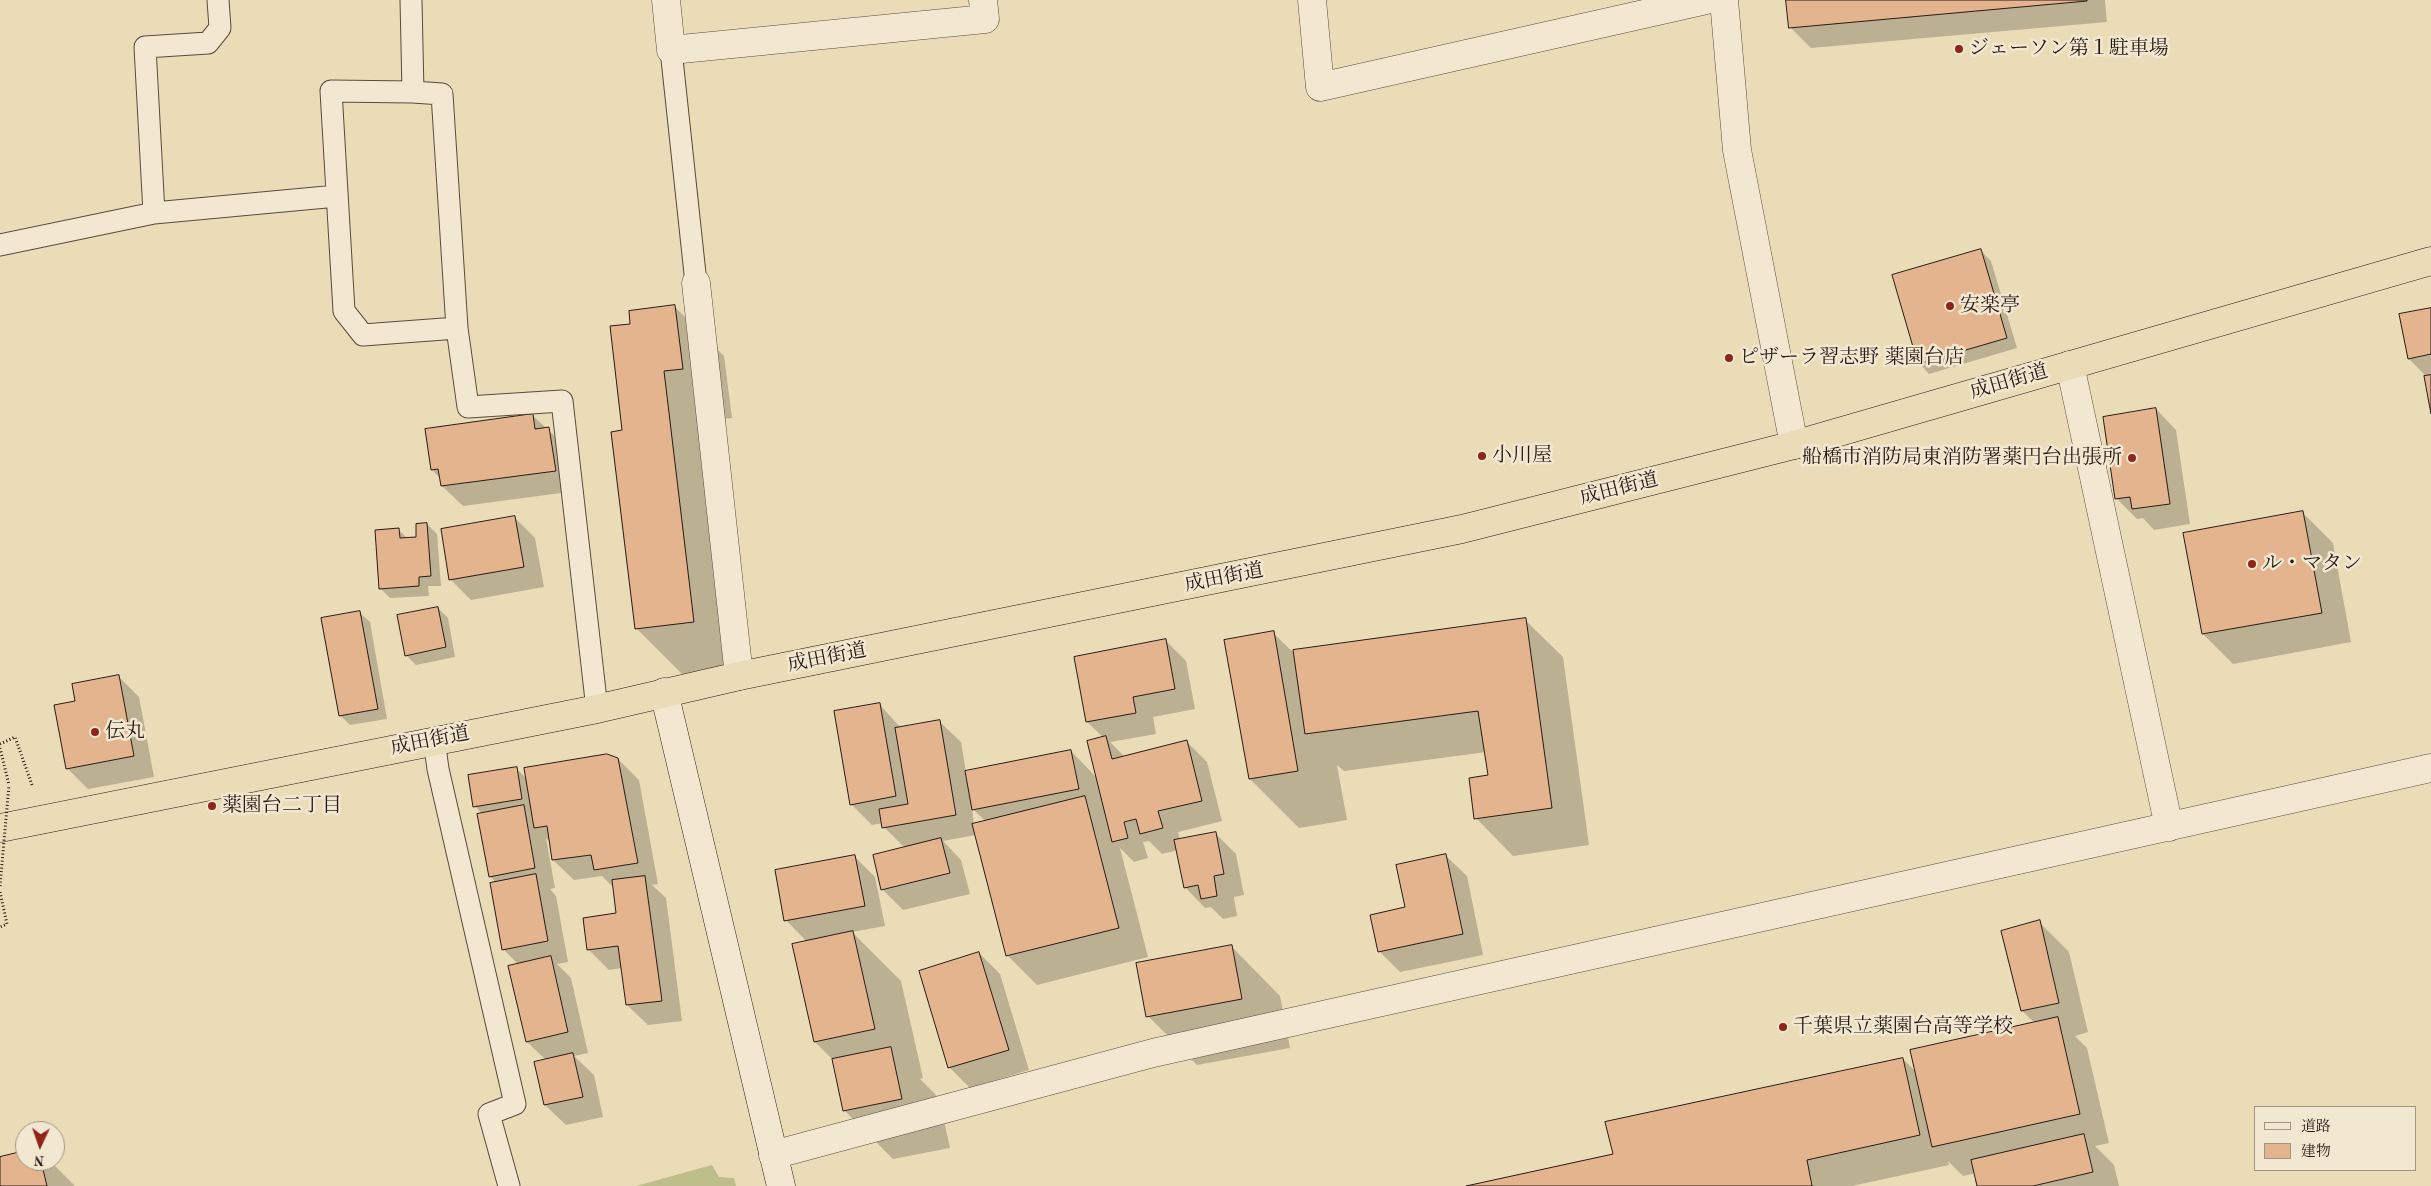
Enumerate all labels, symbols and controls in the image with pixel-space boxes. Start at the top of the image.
place label: ジェーソン第１駐車場 [1969,37,2169,61]
marker: ジェーソン第１駐車場 [1953,43,1965,55]
place label: 安楽亭 [1960,294,2020,318]
marker: 安楽亭 [1944,300,1956,312]
place label: ピザーラ習志野 薬園台店 [1739,346,1965,370]
marker: ピザーラ習志野 薬園台店 [1723,352,1735,364]
street label: 成田街道 [1967,359,2051,405]
place label: 小川屋 [1492,444,1552,468]
place label: 船橋市消防局東消防署薬円台出張所 [1802,446,2122,470]
marker: 小川屋 [1476,450,1488,462]
marker: 船橋市消防局東消防署薬円台出張所 [2126,452,2138,464]
street label: 成田街道 [1577,468,1661,510]
place label: ル・マタン [2262,552,2362,576]
marker: ル・マタン [2246,558,2258,570]
street label: 成田街道 [1182,559,1266,597]
street label: 成田街道 [785,639,869,677]
place label: 伝丸 [105,720,145,744]
street label: 成田街道 [388,722,472,760]
marker: 伝丸 [89,726,101,738]
place label: 薬園台二丁目 [222,794,342,818]
marker: 薬園台二丁目 [206,800,218,812]
place label: 千葉県立薬園台高等学校 [1793,1015,2013,1039]
marker: 千葉県立薬園台高等学校 [1777,1021,1789,1033]
legend [2254,1106,2416,1171]
text: 道路 [2301,1120,2331,1135]
north arrow [15,1121,65,1171]
text: 建物 [2301,1145,2331,1160]
text: N [34,1153,45,1167]

